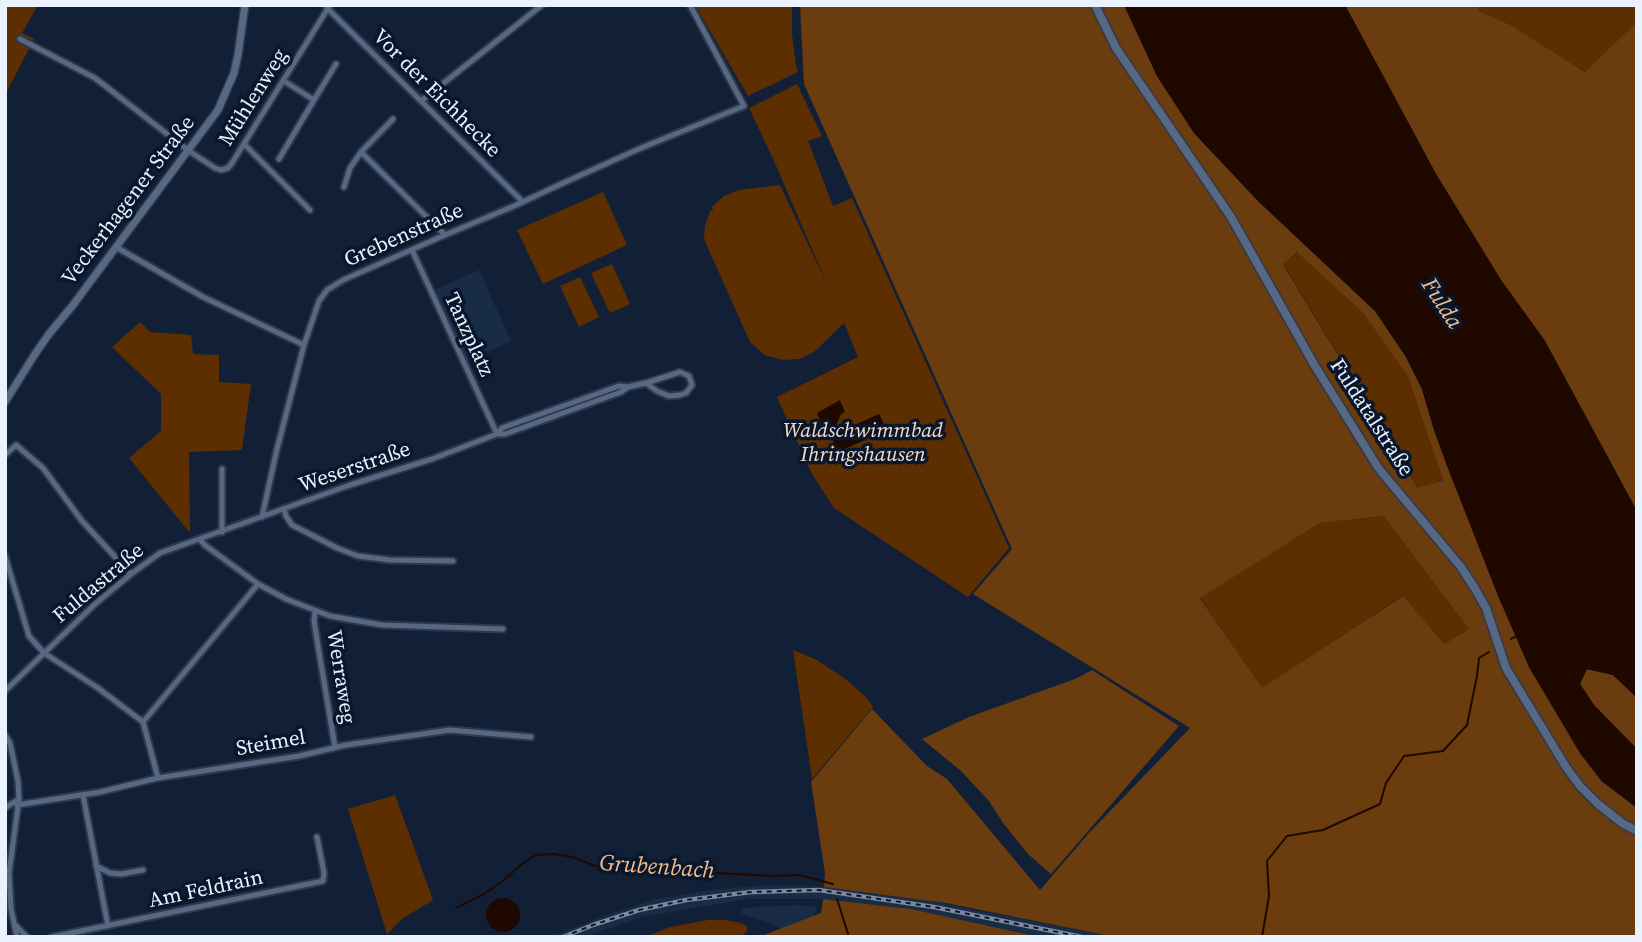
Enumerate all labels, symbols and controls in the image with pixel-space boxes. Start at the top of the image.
street label: Vor der Eichhecke [367,25,505,163]
street label: Mühlenweg [214,45,294,151]
street label: Veckerhagener Straße [57,111,201,291]
street label: Grebenstraße [341,199,467,273]
water label: Fulda [1414,273,1468,335]
street label: Tanzplatz [438,289,498,381]
street label: Fuldatalstraße [1324,355,1418,481]
park label: Waldschwimmbad Ihringshausen [783,419,943,469]
street label: Weserstraße [296,437,414,499]
street label: Fuldastraße [48,539,150,629]
street label: Werraweg [320,628,360,726]
street label: Steimel [234,726,308,762]
water label: Grubenbach [598,850,716,886]
street label: Am Feldrain [147,866,265,914]

